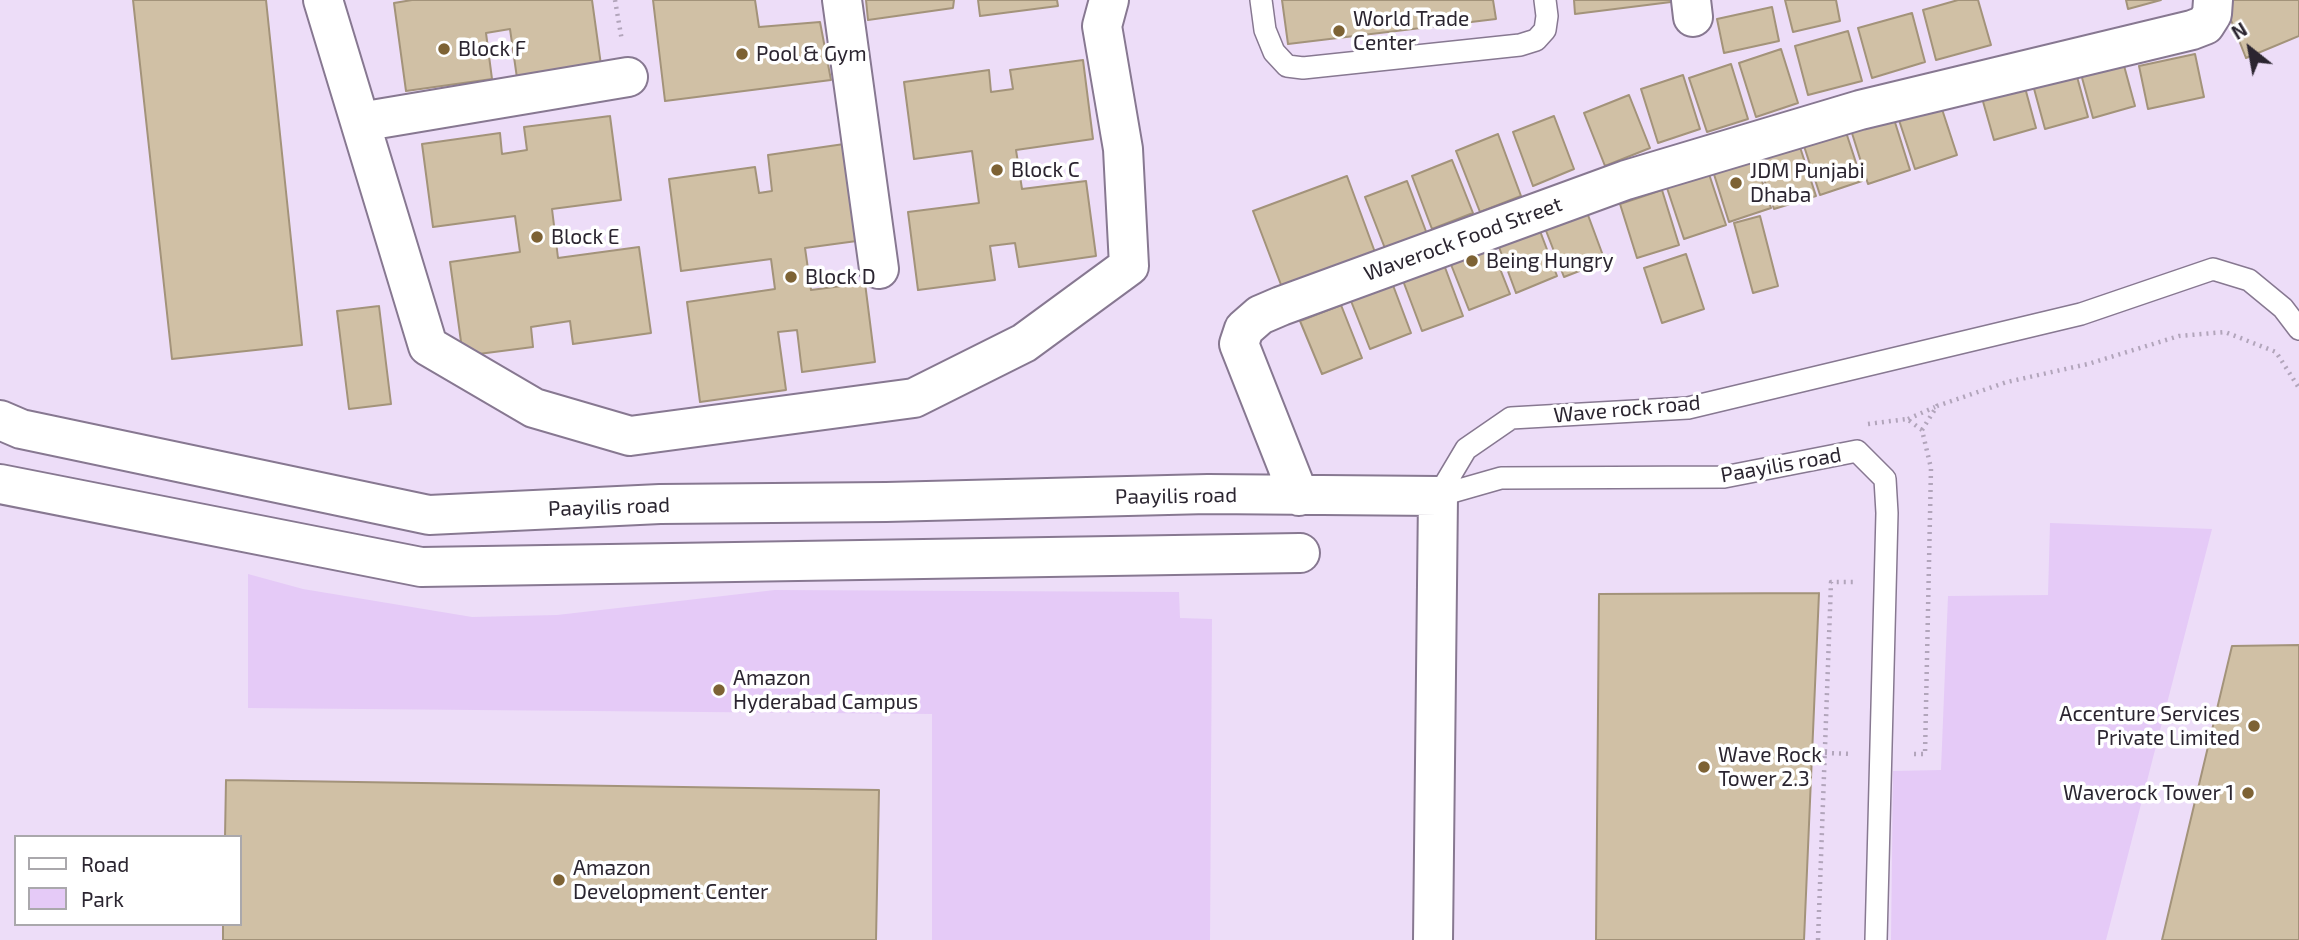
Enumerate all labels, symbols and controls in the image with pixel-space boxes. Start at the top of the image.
place label: World Trade Center [1353,6,1469,56]
north arrow [2215,14,2285,84]
text: N [2227,17,2251,44]
marker: World Trade Center [1331,23,1347,39]
place label: Block F [458,36,526,62]
marker: Block F [436,41,452,57]
place label: Pool & Gym [756,41,867,67]
marker: Pool & Gym [734,46,750,62]
place label: Block C [1011,157,1080,183]
place label: JDM Punjabi Dhaba [1750,158,1865,208]
marker: Block C [989,162,1005,178]
marker: JDM Punjabi Dhaba [1728,175,1744,191]
street label: Waverock Food Street [1360,191,1566,287]
place label: Block E [551,224,620,250]
marker: Block E [529,229,545,245]
place label: Being Hungry [1486,248,1614,274]
marker: Being Hungry [1464,253,1480,269]
place label: Block D [805,264,876,290]
marker: Block D [783,269,799,285]
street label: Wave rock road [1552,390,1702,428]
street label: Paayilis road [1719,442,1843,488]
street label: Paayilis road [1115,482,1237,510]
street label: Paayilis road [548,492,670,522]
place label: Amazon Hyderabad Campus [733,665,918,715]
marker: Amazon Hyderabad Campus [711,682,727,698]
place label: Accenture Services Private Limited [2059,701,2240,751]
marker: Accenture Services Private Limited [2246,718,2262,734]
place label: Wave Rock Tower 2.3 [1718,742,1822,792]
marker: Wave Rock Tower 2.3 [1696,759,1712,775]
place label: Waverock Tower 1 [2063,780,2234,806]
marker: Waverock Tower 1 [2240,785,2256,801]
legend [14,835,242,926]
text: Road [81,851,129,876]
place label: Amazon Development Center [573,855,768,905]
marker: Amazon Development Center [551,872,567,888]
text: Park [81,886,124,911]

